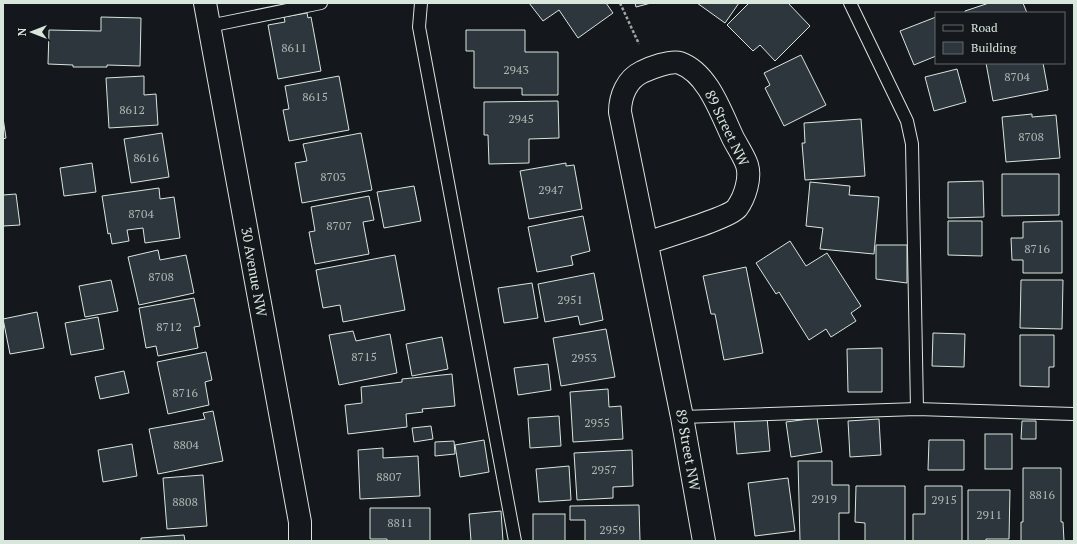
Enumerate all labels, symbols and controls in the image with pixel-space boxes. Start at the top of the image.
north arrow [12,12,52,52]
legend [935,12,1065,64]
text: Road [971,20,998,35]
text: N [15,27,29,36]
house number: 8611 [281,40,307,55]
text: Building [971,40,1017,55]
house number: 2943 [503,62,529,77]
house number: 8704 [1004,69,1030,84]
street label: 89 Street NW [701,87,754,170]
house number: 8615 [302,89,328,104]
house number: 8612 [119,102,145,117]
house number: 2945 [508,111,534,126]
house number: 8708 [1018,129,1044,144]
house number: 8616 [133,150,159,165]
house number: 8703 [320,169,346,184]
house number: 2947 [538,182,564,197]
house number: 8704 [128,206,154,221]
house number: 8707 [326,218,352,233]
street label: 30 Avenue NW [237,226,272,319]
house number: 8716 [1024,241,1050,256]
house number: 8708 [148,269,174,284]
house number: 2951 [557,292,583,307]
house number: 8712 [156,319,182,334]
house number: 8715 [351,349,377,364]
house number: 2953 [571,350,597,365]
house number: 8716 [172,385,198,400]
street label: 89 Street NW [672,408,705,493]
house number: 2955 [584,415,610,430]
house number: 8804 [173,437,199,452]
house number: 2957 [591,462,617,477]
house number: 8807 [376,469,402,484]
house number: 8816 [1029,487,1055,502]
house number: 2919 [811,491,837,506]
house number: 2915 [931,492,957,507]
house number: 8808 [172,494,198,509]
house number: 2911 [976,507,1002,522]
house number: 8811 [387,515,413,530]
house number: 2959 [599,522,625,537]

